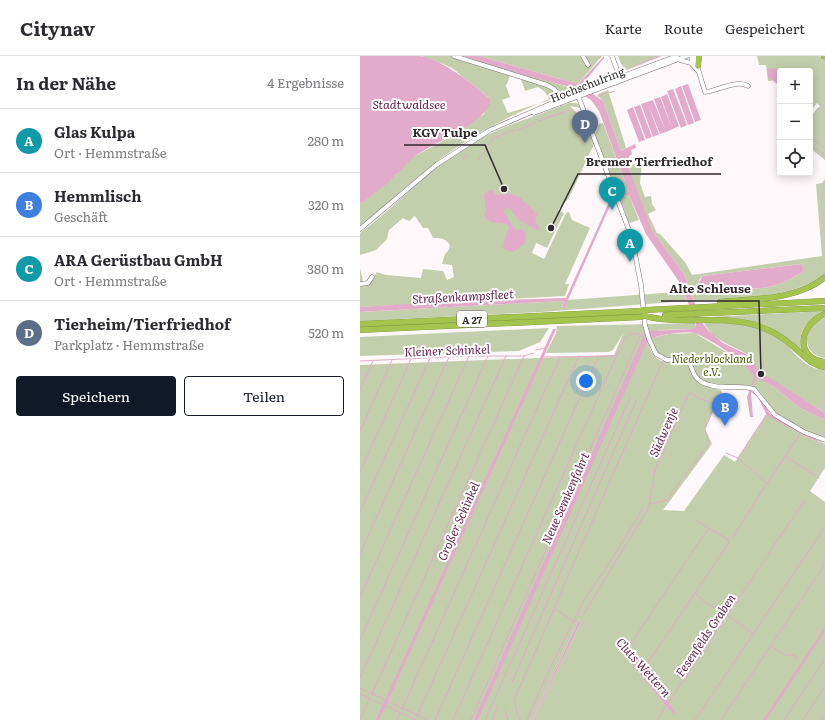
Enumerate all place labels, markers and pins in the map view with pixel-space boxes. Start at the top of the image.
pin: D [572,110,598,143]
callout: KGV Tulpe [404,121,485,145]
callout: Bremer Tierfriedhof [578,150,721,174]
pin: C [599,177,625,210]
pin: A [617,229,643,262]
callout: Alte Schleuse [661,277,759,301]
pin: B [712,393,738,426]

